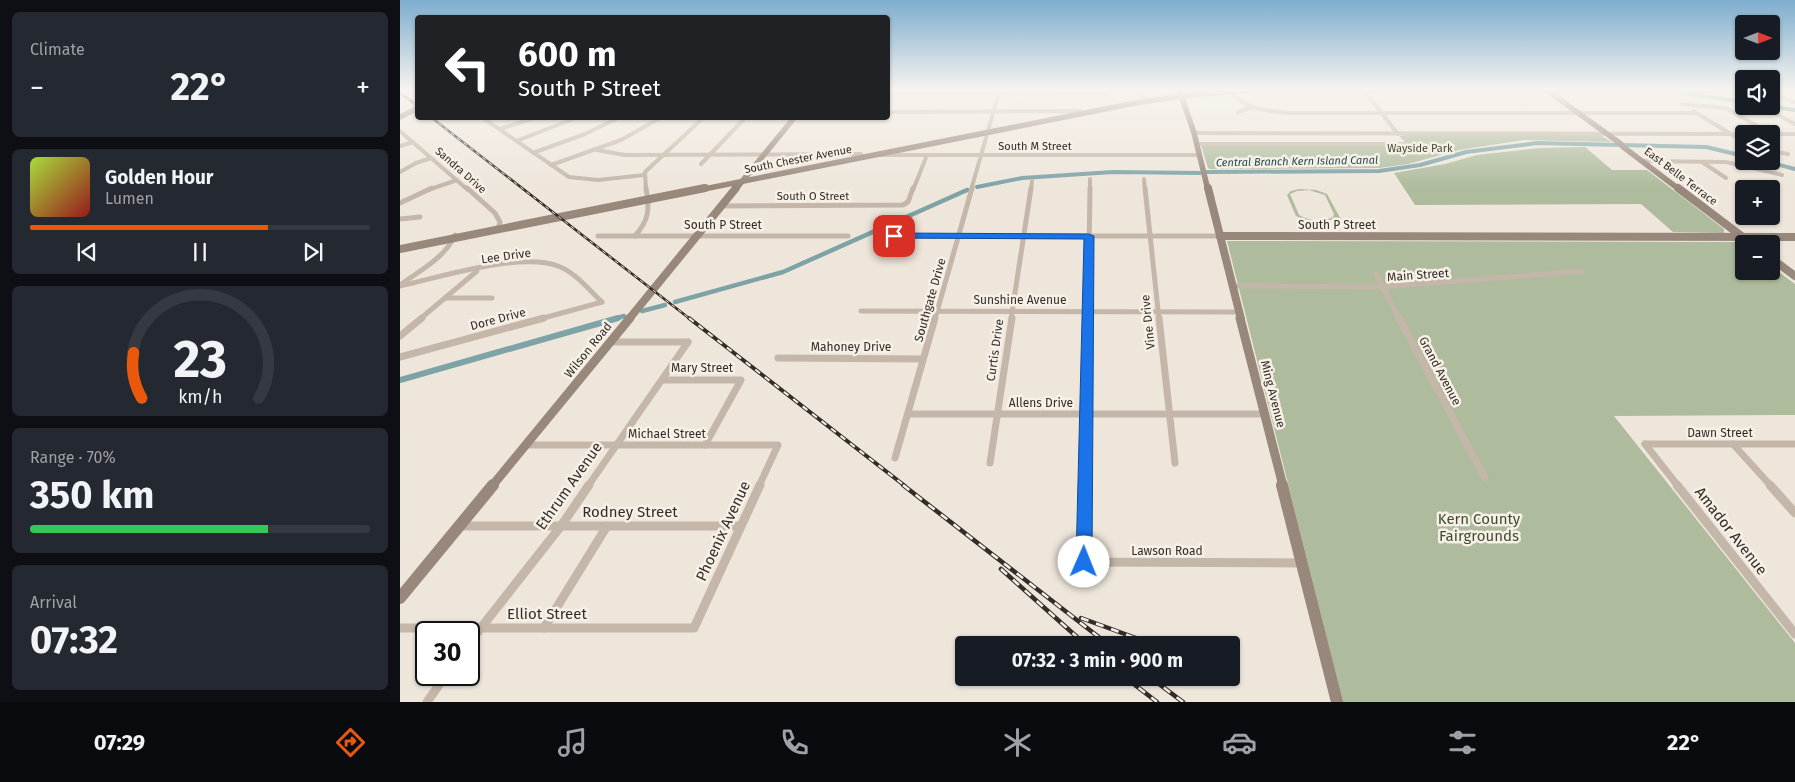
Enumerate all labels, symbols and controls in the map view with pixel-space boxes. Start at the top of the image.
north arrow [1735,15,1780,60]
map controls [1735,15,1780,280]
text: 600 m [518,33,617,75]
icon: left [435,35,500,100]
text: Climate [30,40,85,59]
text: 22° [170,64,230,110]
button: sound [1735,70,1780,115]
text: − [30,71,44,104]
text: + [356,71,370,104]
text: South P Street [518,75,661,102]
button: layers [1735,125,1780,170]
street label: South M Street [998,140,1072,153]
park label: Wayside Park [1387,142,1453,155]
street label: South Chester Avenue [743,143,853,176]
street label: Sandra Drive [432,145,489,196]
street label: East Belle Terrace [1642,145,1720,208]
water label: Central Branch Kern Island Canal [1216,154,1378,169]
text: Golden Hour [105,166,214,189]
button: + [1735,180,1780,225]
text: Lumen [105,189,154,208]
street label: South O Street [777,190,849,203]
pin [873,215,915,257]
street label: South P Street [684,218,763,232]
street label: South P Street [1298,218,1377,232]
icon: arrive [880,222,908,250]
button: − [1735,235,1780,280]
icon: previous [73,238,101,266]
icon: pause [186,238,214,266]
icon: next [299,238,327,266]
street label: Lee Drive [480,246,532,266]
street label: Southgate Drive [911,257,949,343]
street label: Main Street [1387,266,1450,284]
street label: Sunshine Avenue [973,293,1067,307]
street label: Vine Drive [1138,294,1158,350]
street label: Dore Drive [469,305,527,333]
street label: Curtis Drive [984,318,1006,382]
street label: Wilson Road [561,319,615,381]
text: 23 [173,328,227,391]
street label: Grand Avenue [1416,334,1464,408]
street label: Mahoney Drive [811,340,891,354]
street label: Ming Avenue [1258,359,1288,429]
street label: Mary Street [671,361,734,375]
text: km/h [178,386,222,408]
street label: Allens Drive [1009,396,1073,410]
street label: Dawn Street [1687,426,1753,440]
street label: Michael Street [628,427,707,441]
street label: Ethrum Avenue [532,439,606,533]
text: Range · 70% [30,448,116,467]
text: 350 km [30,472,154,518]
street label: Phoenix Avenue [692,478,754,584]
street label: Amador Avenue [1691,483,1771,579]
street label: Rodney Street [582,503,678,521]
park label: Kern County Fairgrounds [1438,510,1521,545]
position arrow [1057,535,1109,587]
street label: Lawson Road [1131,544,1203,558]
text: Arrival [30,593,77,612]
street label: Elliot Street [507,605,587,623]
text: 07:32 [30,617,118,663]
speed limit sign: 30 [415,621,480,686]
text: 07:32 · 3 min · 900 m [1012,649,1183,672]
icon: directions [333,725,368,760]
icon: music [555,725,590,760]
icon: phone [777,725,812,760]
icon: climate [1000,725,1035,760]
icon: car [1222,725,1257,760]
icon: filters [1445,725,1480,760]
text: 07:29 [94,729,145,756]
text: 22° [1667,729,1701,756]

